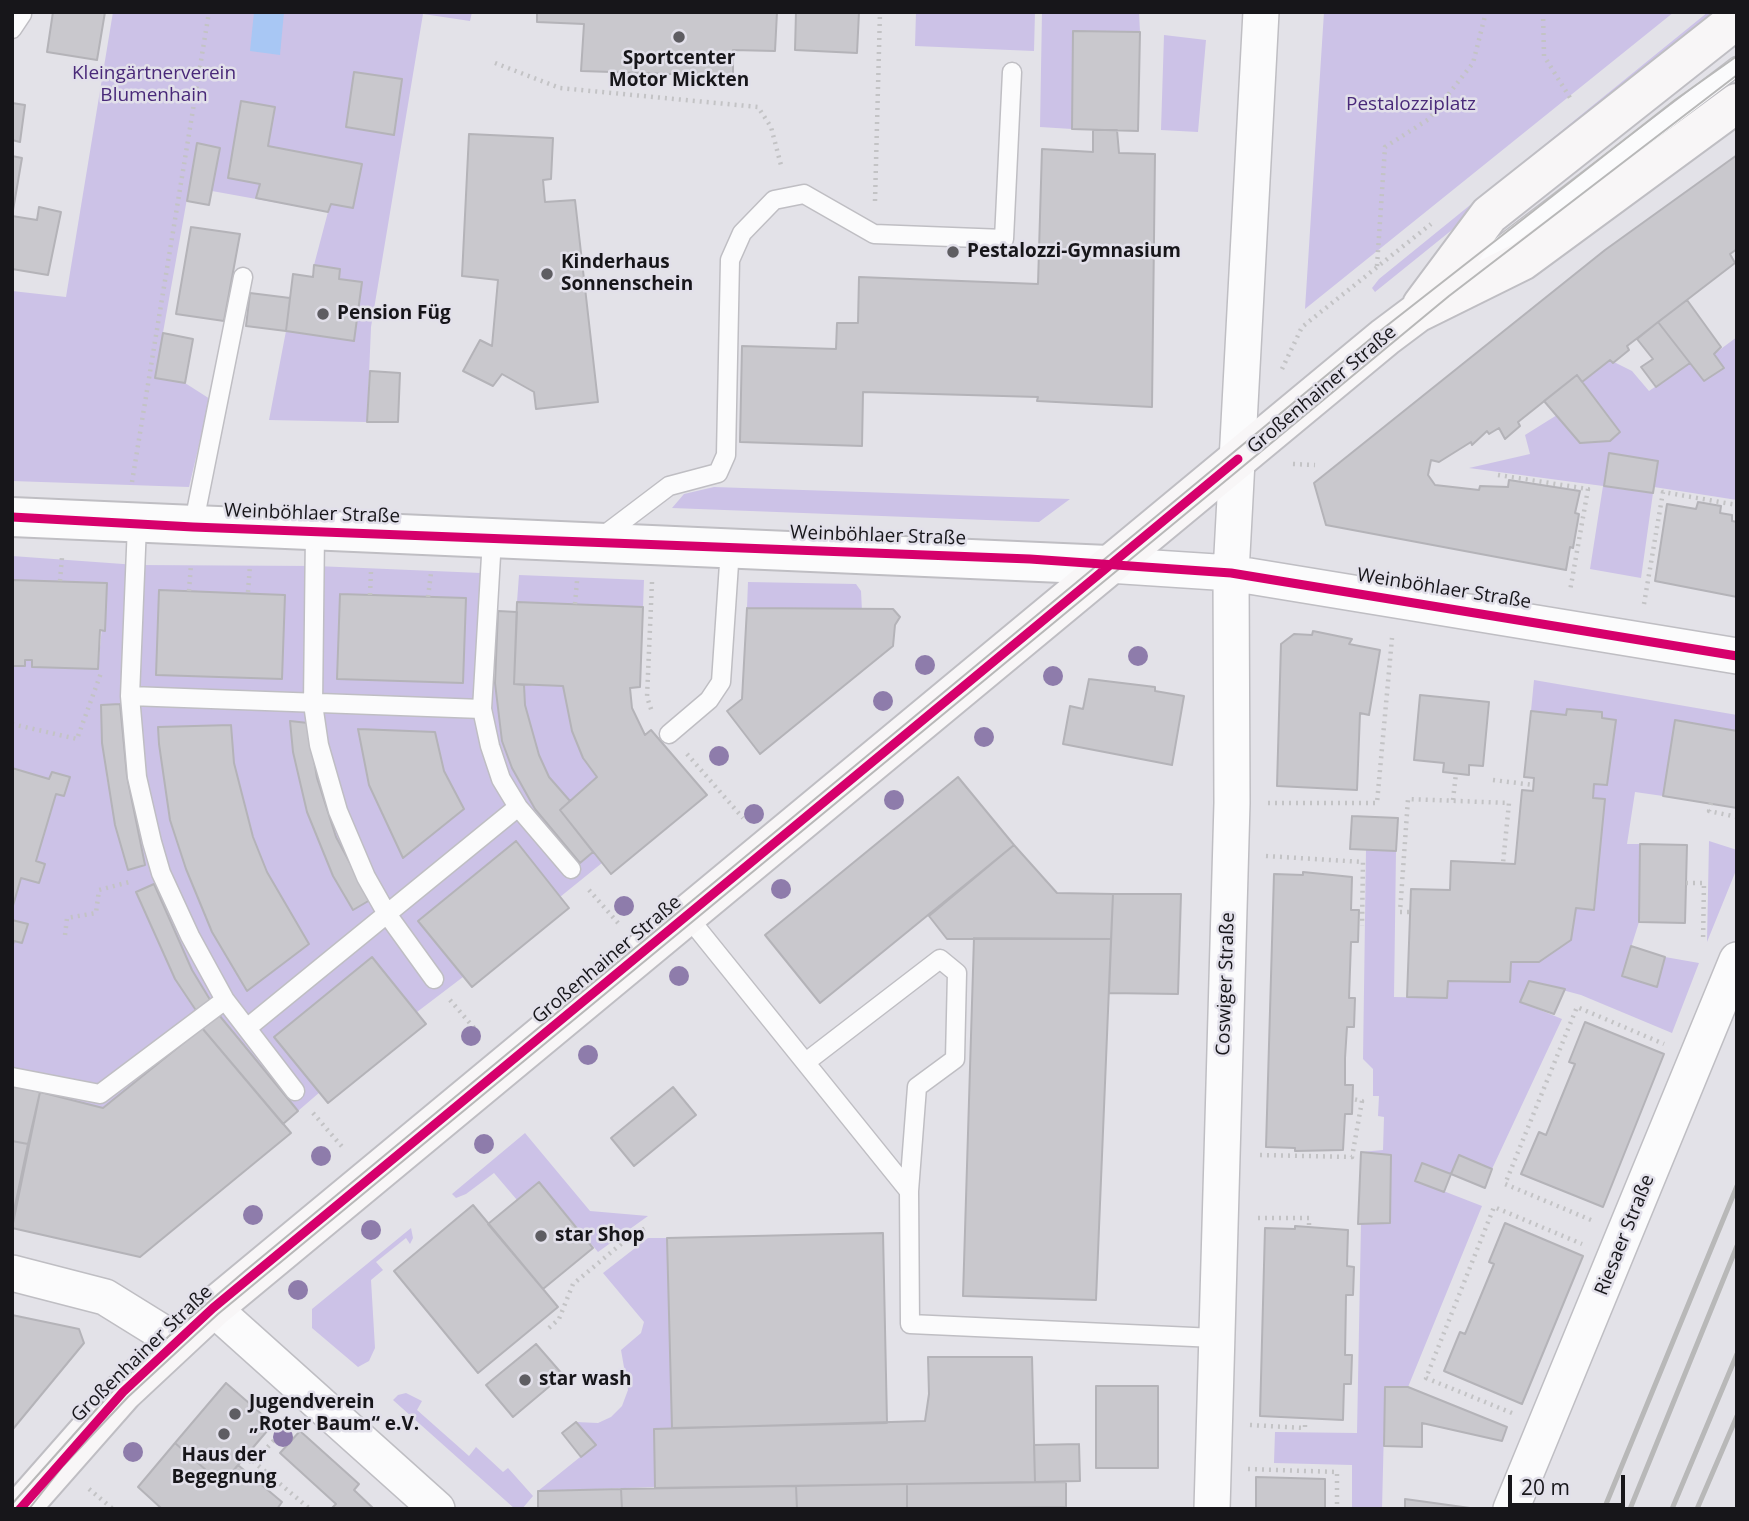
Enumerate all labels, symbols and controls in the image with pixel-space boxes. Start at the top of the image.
marker: Sportcenter Motor Mickten [671,29,687,45]
place label: Sportcenter Motor Mickten [609,48,749,92]
park label: Kleingärtnerverein Blumenhain [72,63,236,107]
park label: Pestalozziplatz [1346,94,1476,116]
place label: Pestalozzi-Gymnasium [967,241,1181,263]
marker: Pestalozzi-Gymnasium [945,244,961,260]
place label: Kinderhaus Sonnenschein [561,252,693,296]
marker: Kinderhaus Sonnenschein [539,266,555,282]
place label: Pension Füg [337,303,451,325]
marker: Pension Füg [315,306,331,322]
street label: Großenhainer Straße [1243,321,1401,459]
street label: Weinböhlaer Straße [224,500,400,528]
street label: Weinböhlaer Straße [790,522,966,550]
street label: Weinböhlaer Straße [1355,564,1533,614]
street label: Großenhainer Straße [528,891,686,1029]
street label: Coswiger Straße [1212,912,1240,1056]
street label: Riesaer Straße [1590,1171,1660,1299]
place label: star Shop [555,1225,644,1247]
marker: star Shop [533,1228,549,1244]
street label: Großenhainer Straße [67,1281,217,1427]
place label: star wash [539,1369,631,1391]
marker: star wash [517,1372,533,1388]
place label: Jugendverein „Roter Baum“ e.V. [249,1392,419,1436]
marker: Jugendverein „Roter Baum“ e.V. [227,1406,243,1422]
marker: Haus der Begegnung [216,1426,232,1442]
place label: Haus der Begegnung [172,1445,276,1489]
scale bar [1511,1462,1628,1506]
text: 20 m [1521,1473,1570,1501]

